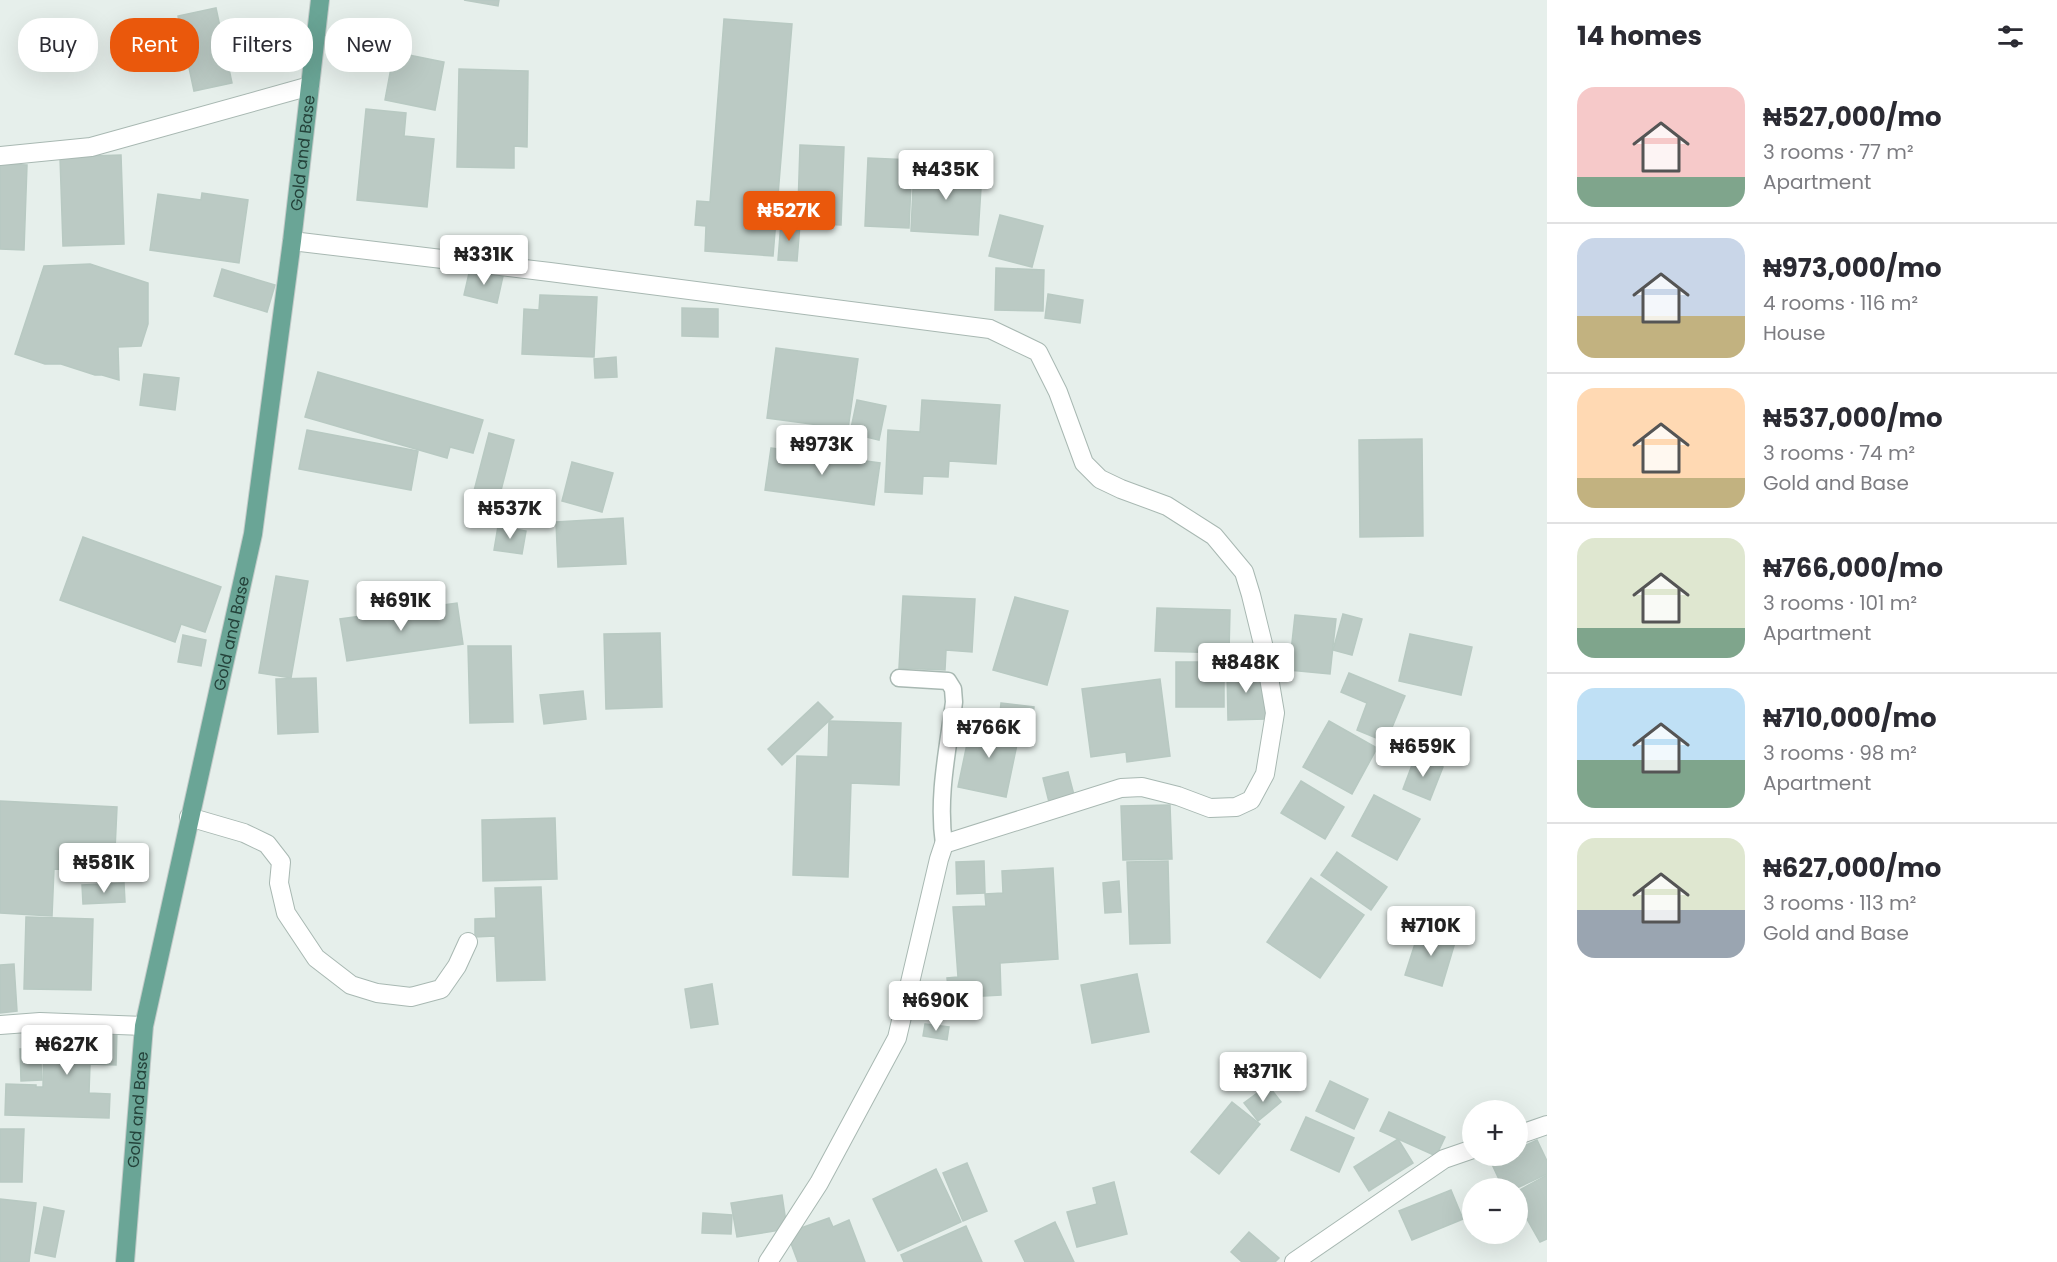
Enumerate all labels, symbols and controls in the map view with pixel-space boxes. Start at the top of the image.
chip: Buy [18,18,98,72]
chip: Rent [110,18,199,72]
chip: Filters [211,18,313,72]
chip: New [325,18,412,72]
text: 14 homes [1577,18,1702,54]
icon: filters [1994,20,2027,53]
street label: Gold and Base [285,93,321,212]
text: ₦527,000/mo [1763,99,1942,135]
icon: home [1625,111,1697,183]
text: 3 rooms · 77 m² [1763,138,1914,166]
pin: ₦435K [904,150,988,201]
text: ₦435K [912,155,980,183]
text: Apartment [1763,168,1871,196]
pin: ₦527K [747,191,831,242]
text: ₦527K [757,196,821,224]
pin: ₦331K [442,235,526,286]
text: ₦331K [454,240,514,268]
text: ₦973,000/mo [1763,250,1942,286]
icon: home [1625,262,1697,334]
text: 4 rooms · 116 m² [1763,289,1918,317]
text: House [1763,319,1825,347]
text: ₦537,000/mo [1763,400,1943,436]
icon: home [1625,412,1697,484]
pin: ₦973K [780,425,864,476]
text: ₦973K [790,430,854,458]
text: 3 rooms · 74 m² [1763,439,1915,467]
text: Gold and Base [1763,469,1909,497]
pin: ₦537K [468,489,552,540]
text: ₦537K [478,494,542,522]
text: ₦766,000/mo [1763,550,1943,586]
icon: home [1625,562,1697,634]
street label: Gold and Base [208,574,255,693]
pin: ₦691K [359,581,443,632]
text: ₦691K [371,586,431,614]
text: 3 rooms · 101 m² [1763,589,1917,617]
text: Apartment [1763,619,1871,647]
pin: ₦848K [1204,643,1288,694]
text: ₦848K [1212,648,1280,676]
text: ₦710,000/mo [1763,700,1937,736]
pin: ₦766K [947,708,1031,759]
icon: home [1625,712,1697,784]
text: ₦766K [957,713,1021,741]
pin: ₦659K [1381,727,1465,778]
text: ₦659K [1390,732,1456,760]
text: 3 rooms · 98 m² [1763,739,1917,767]
text: Apartment [1763,769,1871,797]
pin: ₦581K [62,843,146,894]
text: ₦581K [73,848,135,876]
text: ₦627,000/mo [1763,850,1941,886]
icon: home [1625,862,1697,934]
text: 3 rooms · 113 m² [1763,889,1916,917]
pin: ₦710K [1389,906,1473,957]
text: ₦710K [1401,911,1461,939]
text: Gold and Base [1763,919,1909,947]
pin: ₦690K [894,981,978,1032]
text: ₦690K [903,986,969,1014]
pin: ₦627K [25,1025,109,1076]
text: ₦627K [35,1030,99,1058]
street label: Gold and Base [122,1050,154,1169]
pin: ₦371K [1221,1052,1305,1103]
text: ₦371K [1234,1057,1292,1085]
map controls [1462,1100,1528,1244]
button: + [1462,1100,1528,1166]
button: − [1462,1178,1528,1244]

